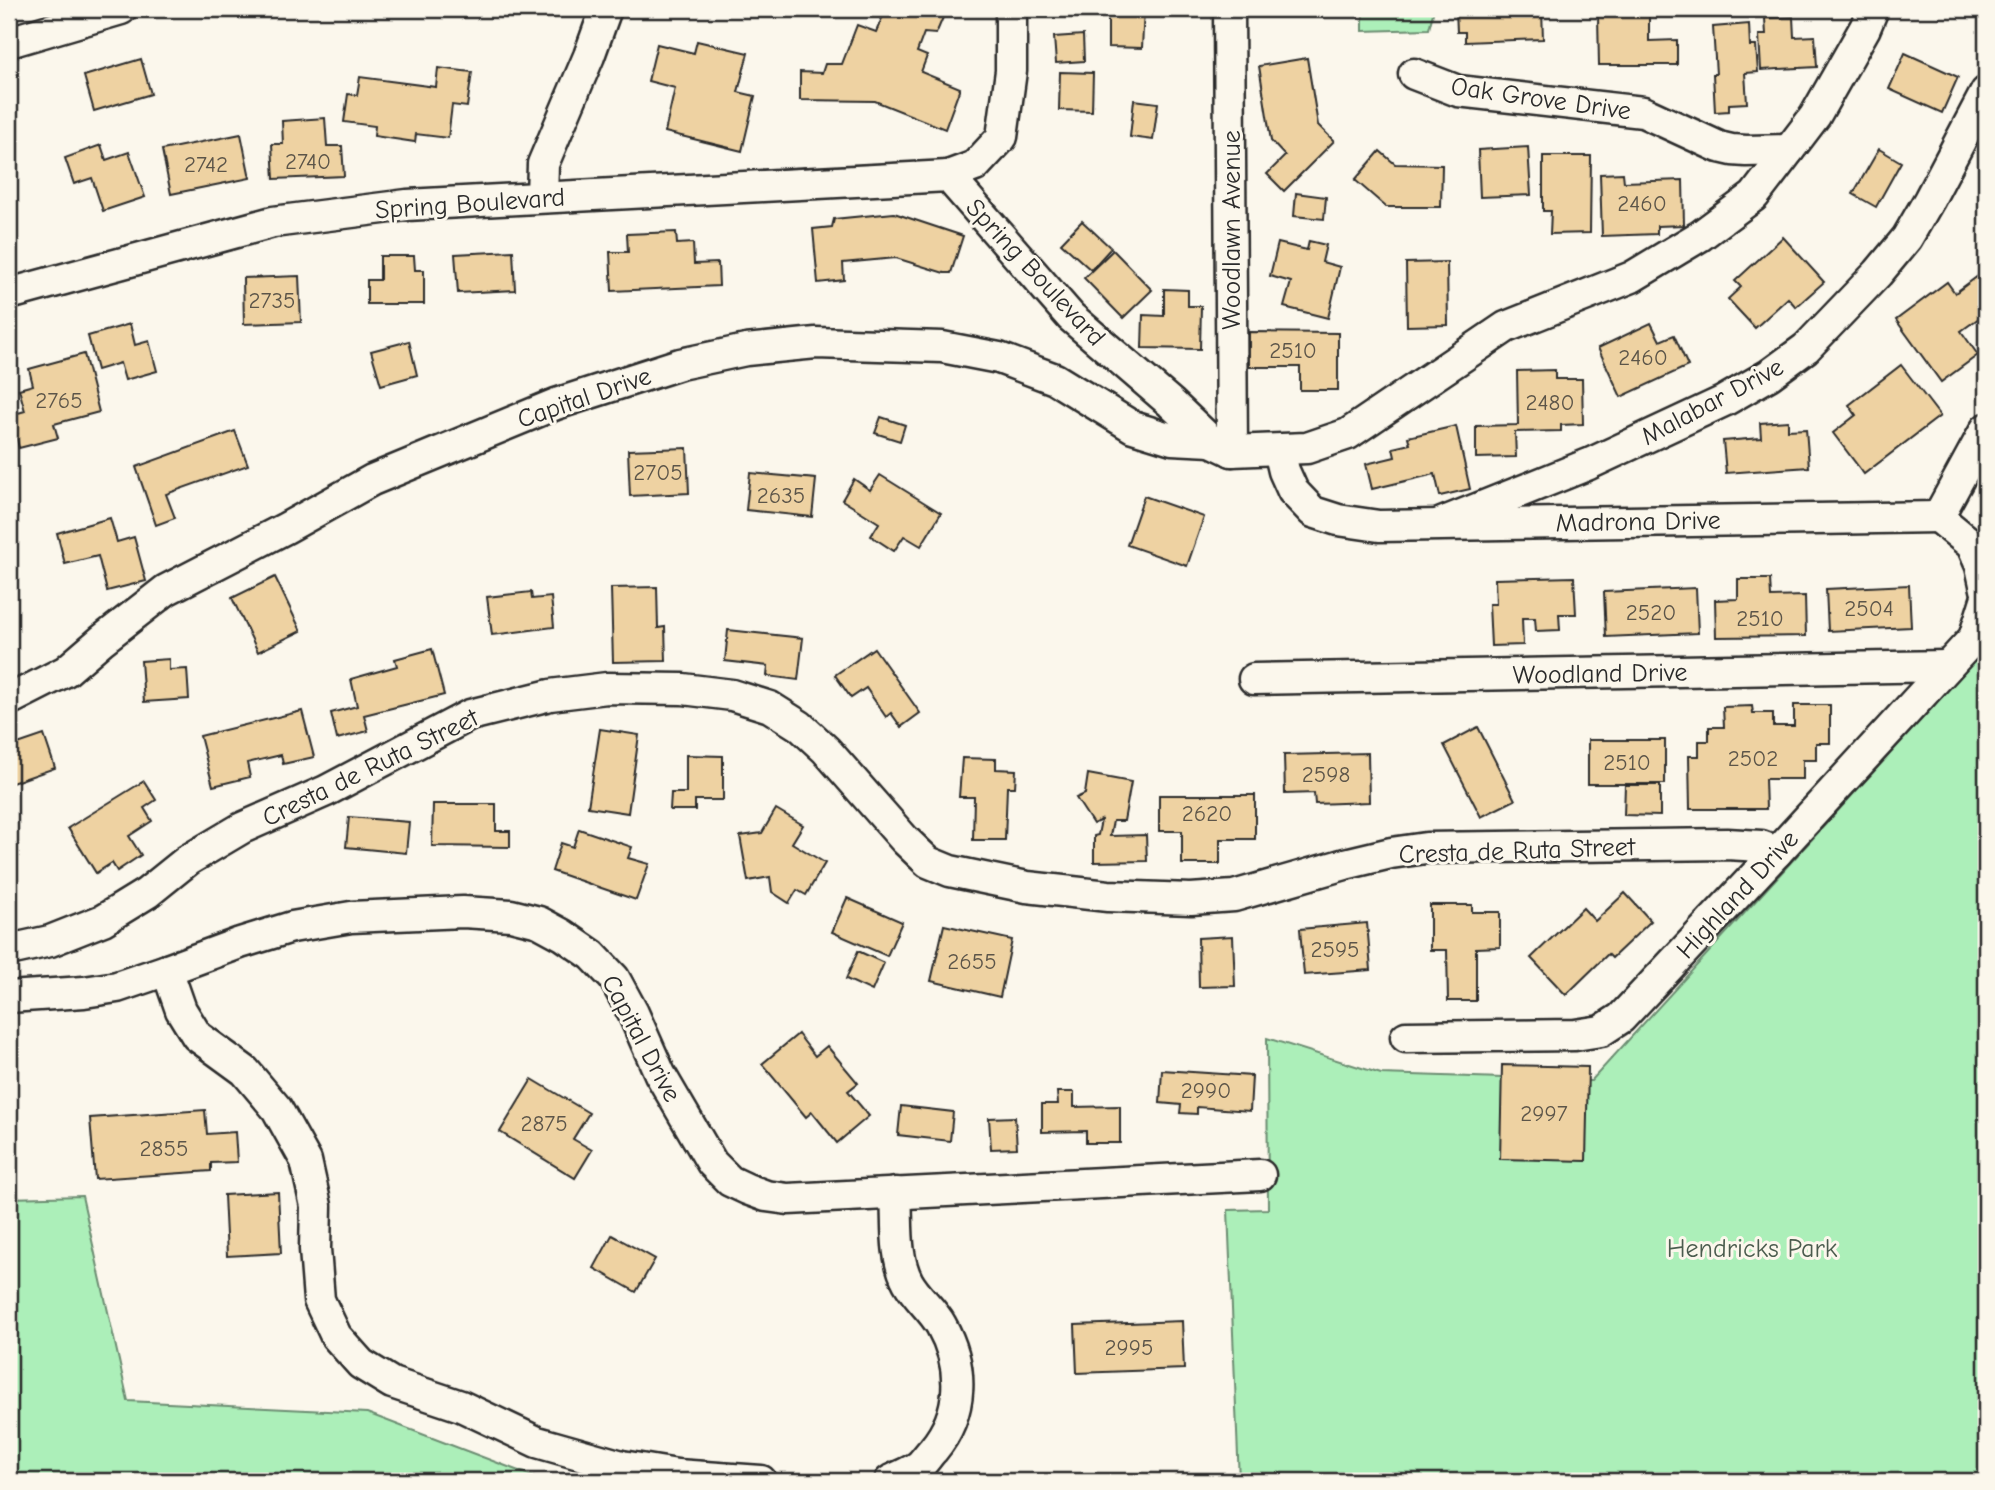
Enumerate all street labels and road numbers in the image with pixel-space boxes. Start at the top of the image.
street label: Oak Grove Drive [1449,72,1633,126]
street label: Woodlawn Avenue [1217,130,1247,330]
street label: Spring Boulevard [374,182,566,226]
street label: Spring Boulevard [959,193,1111,352]
street label: Malabar Drive [1636,352,1789,452]
street label: Capital Drive [513,361,655,435]
street label: Madrona Drive [1555,506,1721,538]
street label: Woodland Drive [1512,657,1688,691]
street label: Cresta de Ruta Street [258,702,485,833]
street label: Highland Drive [1671,824,1805,965]
street label: Cresta de Ruta Street [1398,832,1637,870]
street label: Capital Drive [595,970,687,1107]

